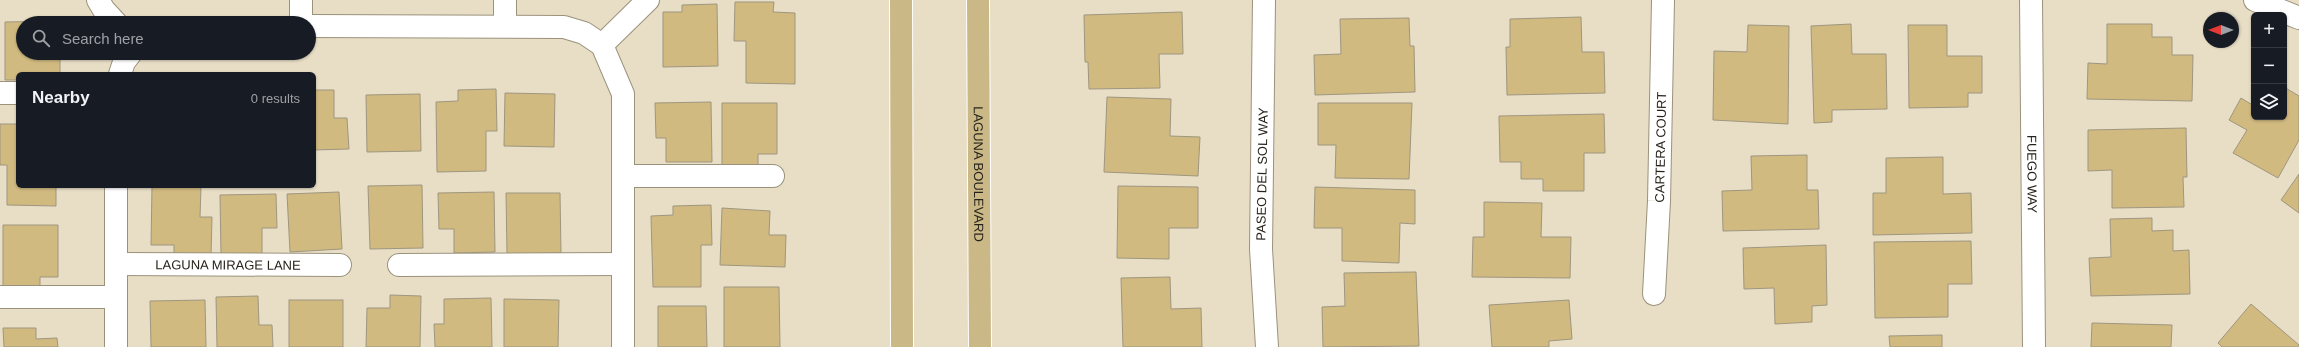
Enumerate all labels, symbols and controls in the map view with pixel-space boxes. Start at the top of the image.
north arrow [2203,12,2239,48]
map controls [2251,12,2287,120]
button: + [2251,12,2287,48]
search box [16,16,316,60]
icon: search [30,27,52,49]
text: Search here [62,30,144,47]
button: − [2251,48,2287,84]
button: layers [2251,84,2287,120]
text: Nearby [32,88,90,107]
text: 0 results [251,91,300,106]
street label: CARTERA COURT [1651,92,1669,203]
street label: LAGUNA BOULEVARD [971,106,987,242]
street label: PASEO DEL SOL WAY [1253,107,1271,241]
street label: FUEGO WAY [2025,135,2040,213]
street label: LAGUNA MIRAGE LANE [155,257,301,272]

